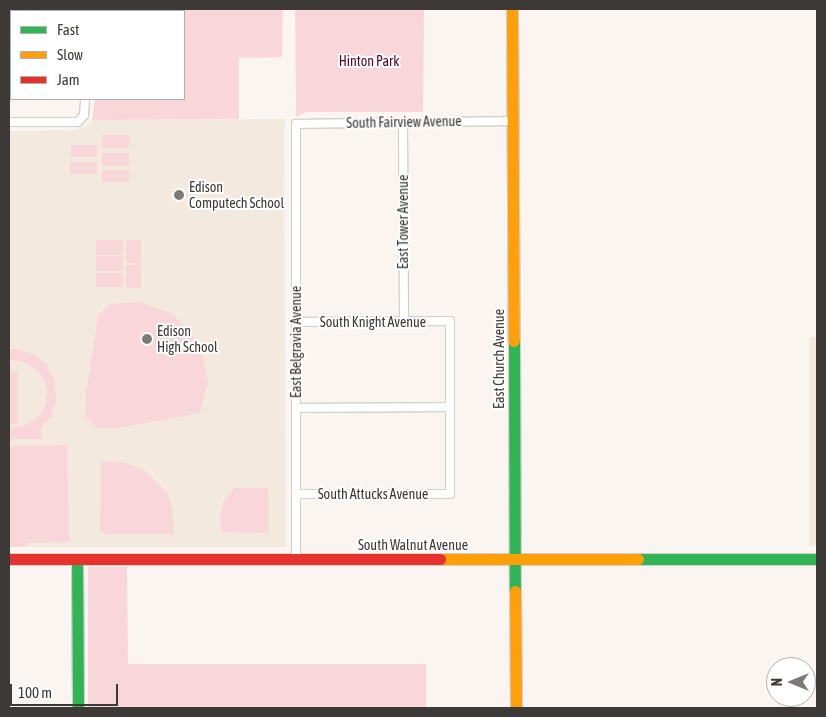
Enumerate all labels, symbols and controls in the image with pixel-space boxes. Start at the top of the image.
legend [10,10,185,100]
text: Fast [57,21,79,38]
text: Slow [57,46,83,63]
park label: Hinton Park [339,53,399,69]
text: Jam [57,71,80,88]
street label: South Fairview Avenue [346,113,462,131]
street label: East Tower Avenue [395,175,411,269]
place label: Edison Computech School [189,179,284,212]
marker: Edison Computech School [173,189,185,201]
street label: East Belgravia Avenue [288,286,304,398]
street label: East Church Avenue [491,309,507,409]
street label: South Knight Avenue [320,314,426,330]
place label: Edison High School [157,323,218,356]
marker: Edison High School [141,333,153,345]
street label: South Attucks Avenue [318,486,428,502]
street label: South Walnut Avenue [358,537,468,553]
north arrow [766,657,816,707]
scale bar [12,674,120,706]
text: N [769,678,785,686]
text: 100 m [18,684,52,701]

